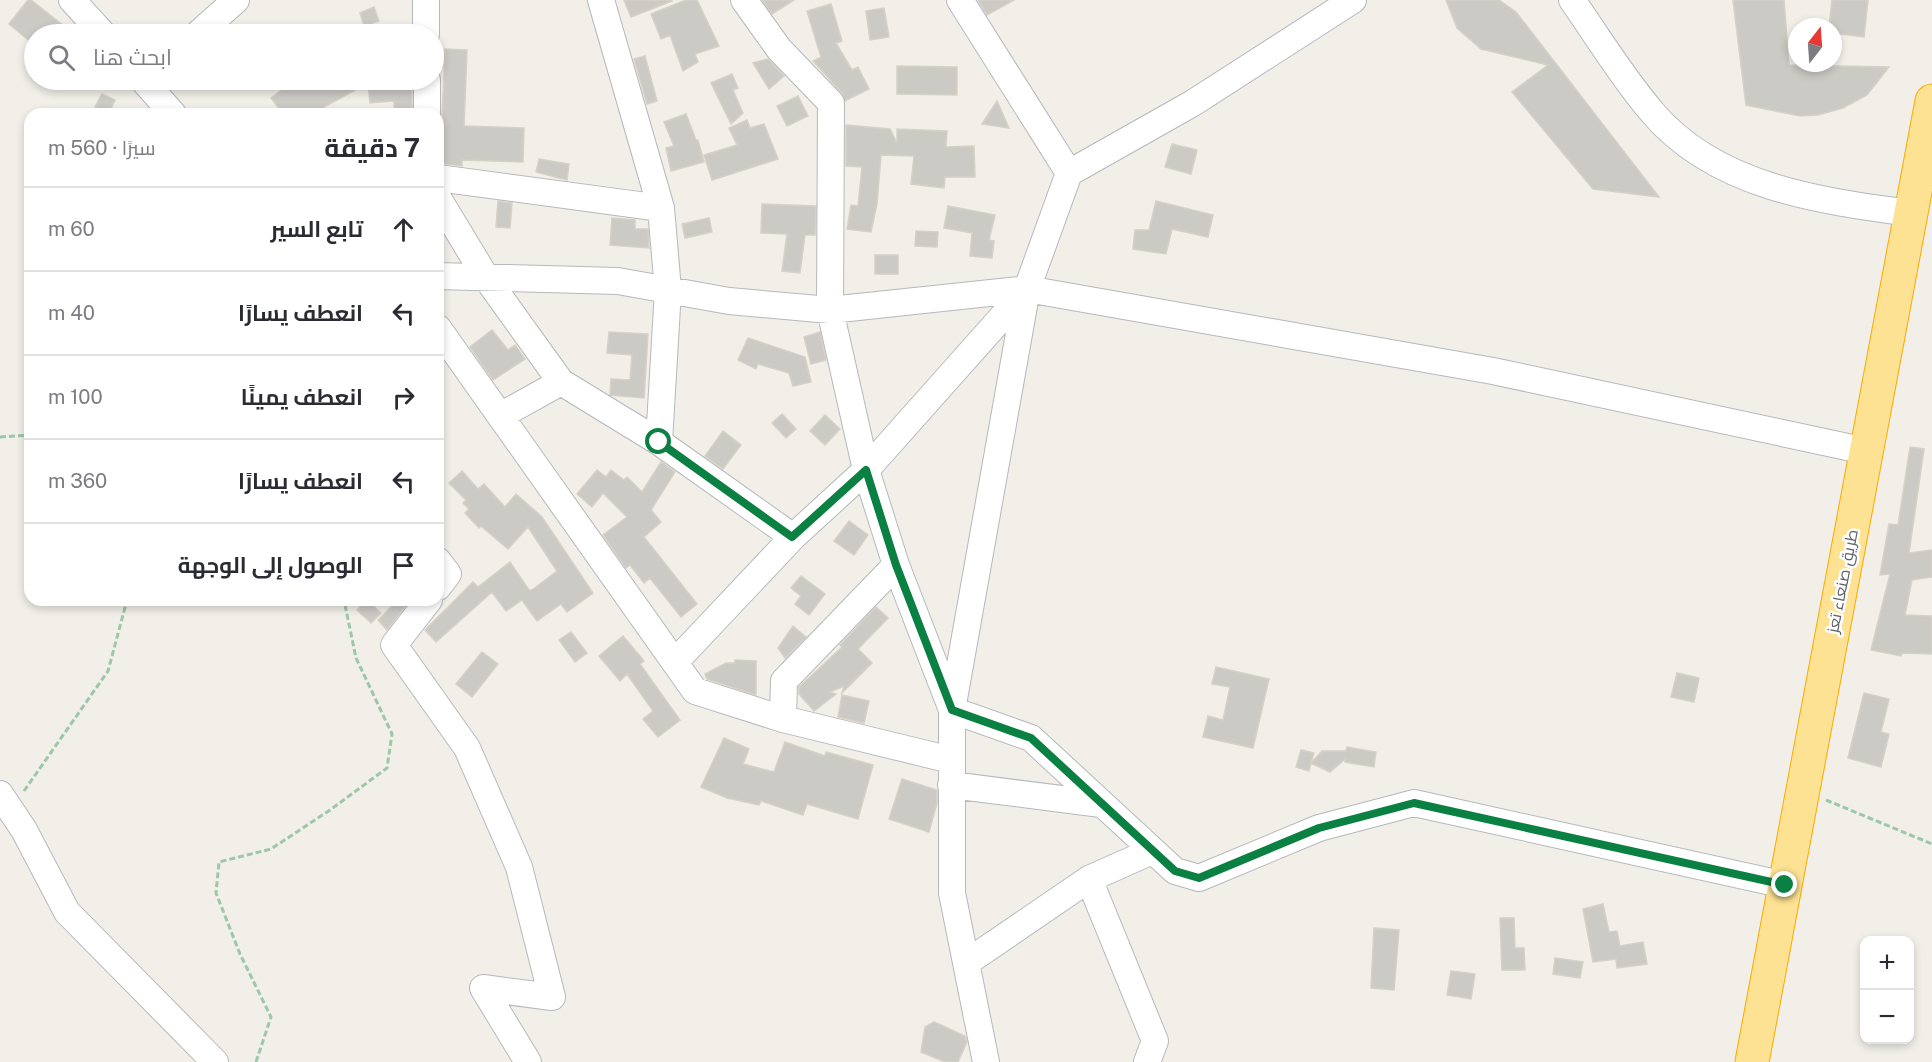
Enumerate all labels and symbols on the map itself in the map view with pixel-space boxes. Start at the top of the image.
north arrow [1788,18,1842,72]
route start [645,428,671,454]
street label: طريق صنعاء تعز [1823,528,1863,636]
route end [1771,871,1797,897]

